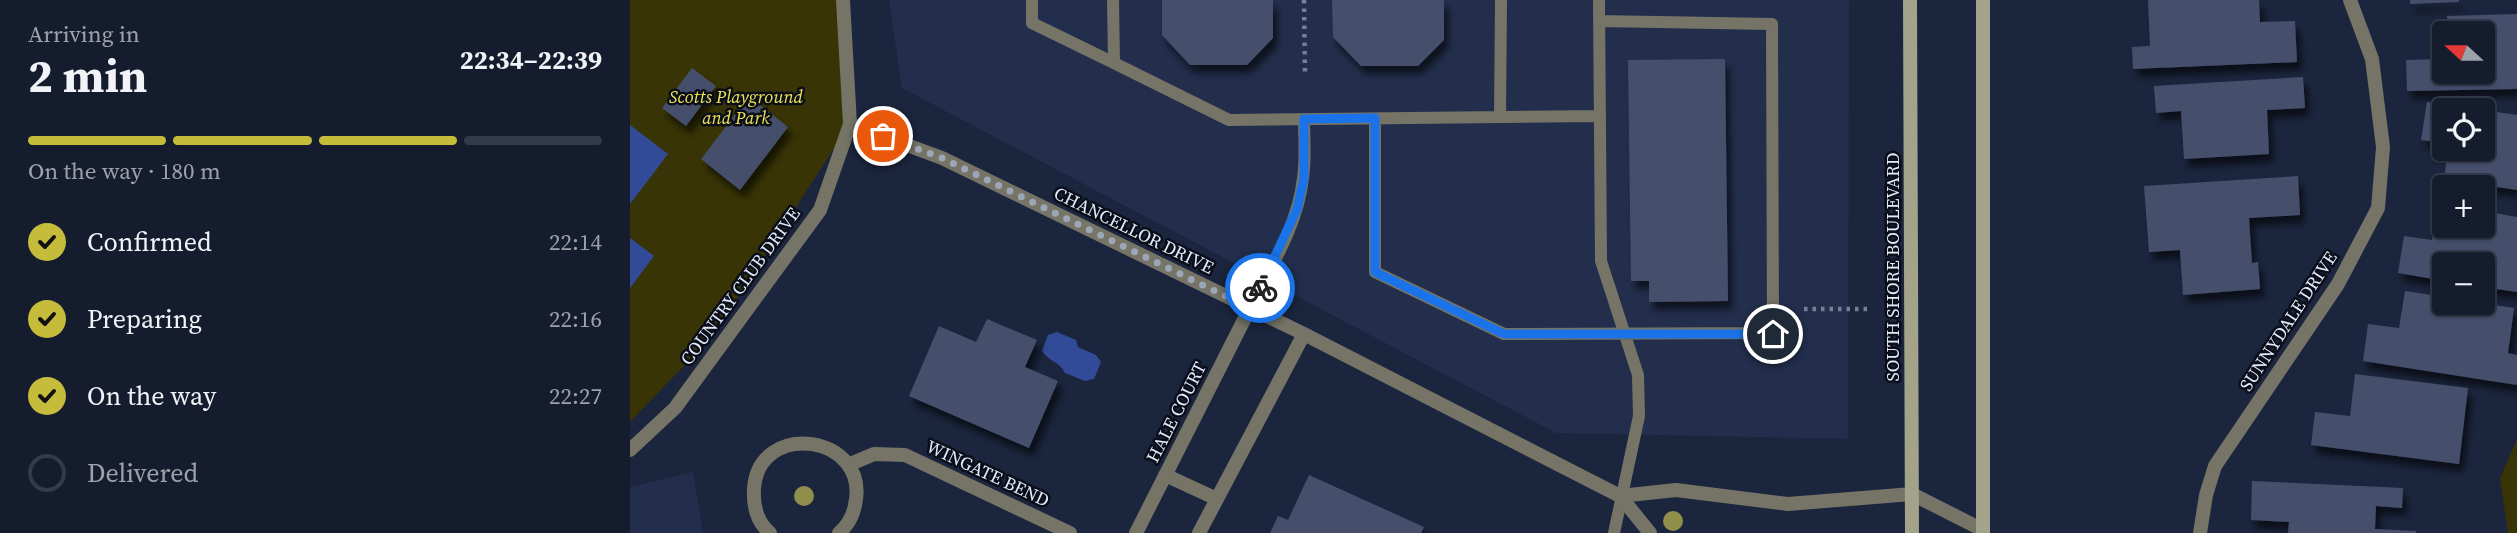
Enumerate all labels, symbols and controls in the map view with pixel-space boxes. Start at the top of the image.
text: Arriving in [28,18,140,50]
north arrow [2432,21,2496,84]
map controls [2432,21,2495,315]
text: 22:34–22:39 [460,42,602,78]
text: 2 min [28,44,147,107]
park label: Scotts Playground and Park [669,84,804,130]
button: locate [2432,98,2495,161]
pin [853,106,913,166]
icon: bag [864,117,902,155]
street label: SOUTH SHORE BOULEVARD [1880,152,1905,382]
text: On the way · 180 m [28,155,221,187]
button: + [2432,175,2495,238]
street label: CHANCELLOR DRIVE [1050,180,1218,280]
street label: COUNTRY CLUB DRIVE [674,202,806,370]
icon: check [28,223,66,261]
text: Confirmed [87,224,212,260]
text: 22:14 [549,226,602,258]
street label: SUNNYDALE DRIVE [2233,246,2343,396]
button: − [2432,252,2495,315]
courier [1225,253,1295,323]
icon: bike [1241,269,1279,307]
icon: check [28,300,66,338]
text: Preparing [87,301,202,337]
text: 22:16 [549,303,602,335]
pin [1743,304,1803,364]
icon: home [1754,315,1792,353]
street label: HALE COURT [1140,357,1212,467]
icon: check [28,377,66,415]
text: On the way [87,378,216,414]
text: 22:27 [549,380,602,412]
street label: WINGATE BEND [922,434,1054,512]
text: Delivered [87,455,198,491]

